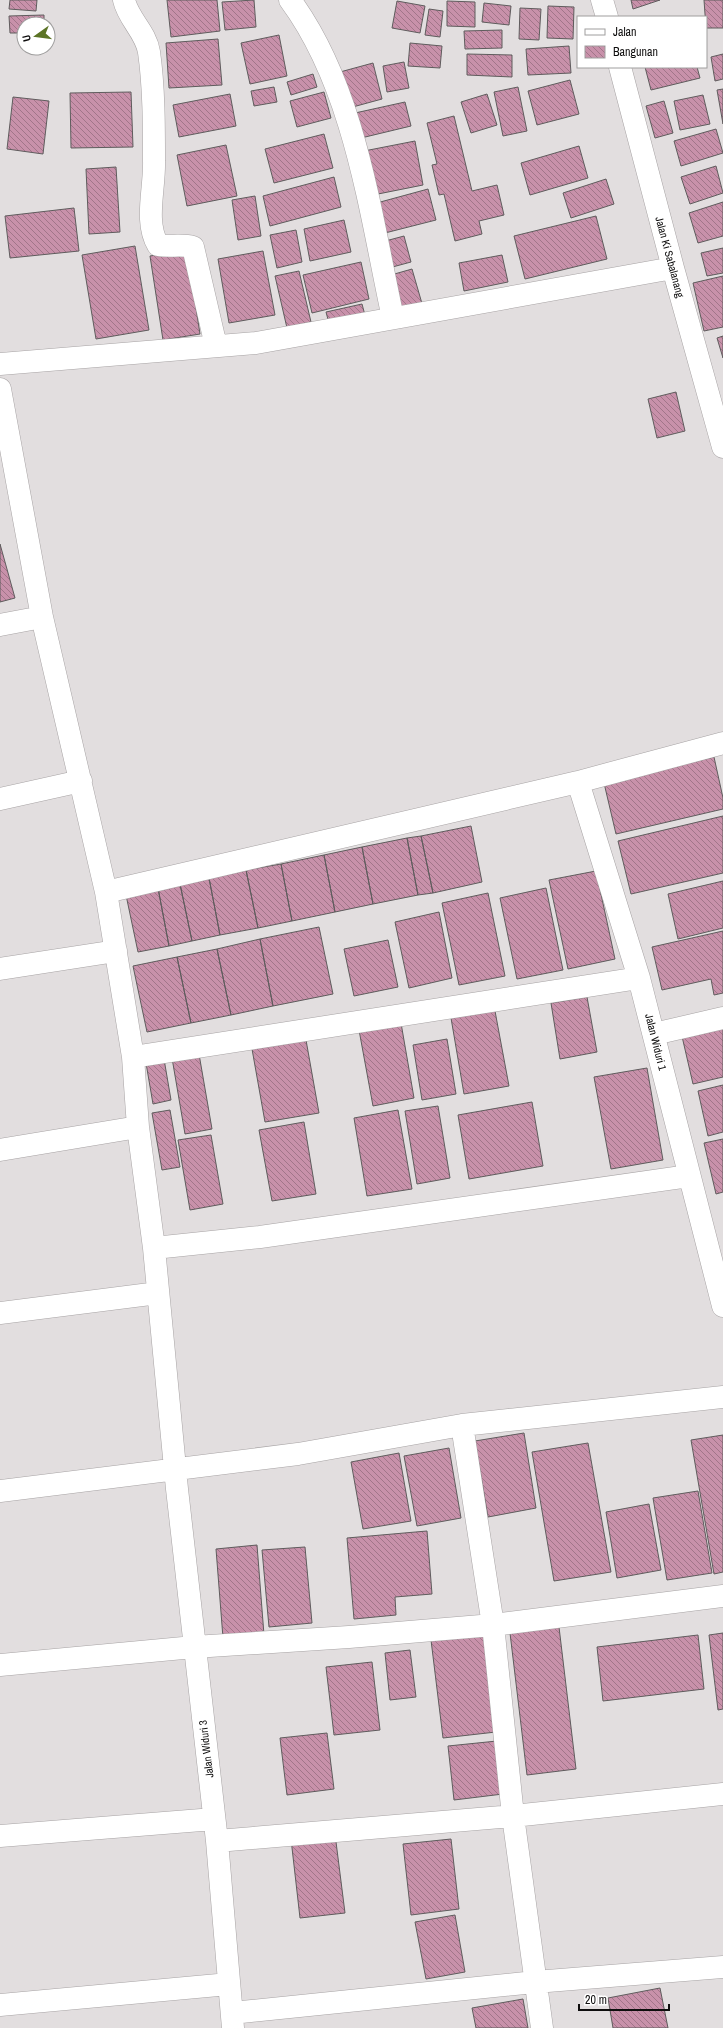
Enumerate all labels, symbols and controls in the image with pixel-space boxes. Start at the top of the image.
north arrow [16,16,56,56]
legend [577,16,707,68]
text: Jalan [613,24,637,40]
text: U [19,34,34,43]
text: Bangunan [613,44,658,60]
street label: Jalan Ki Sabalanang [652,215,688,299]
street label: Jalan Widuri 1 [642,1012,670,1072]
street label: Jalan Widuri 3 [196,1719,216,1779]
scale bar [579,1986,669,2012]
text: 20 m [585,1992,607,2008]

